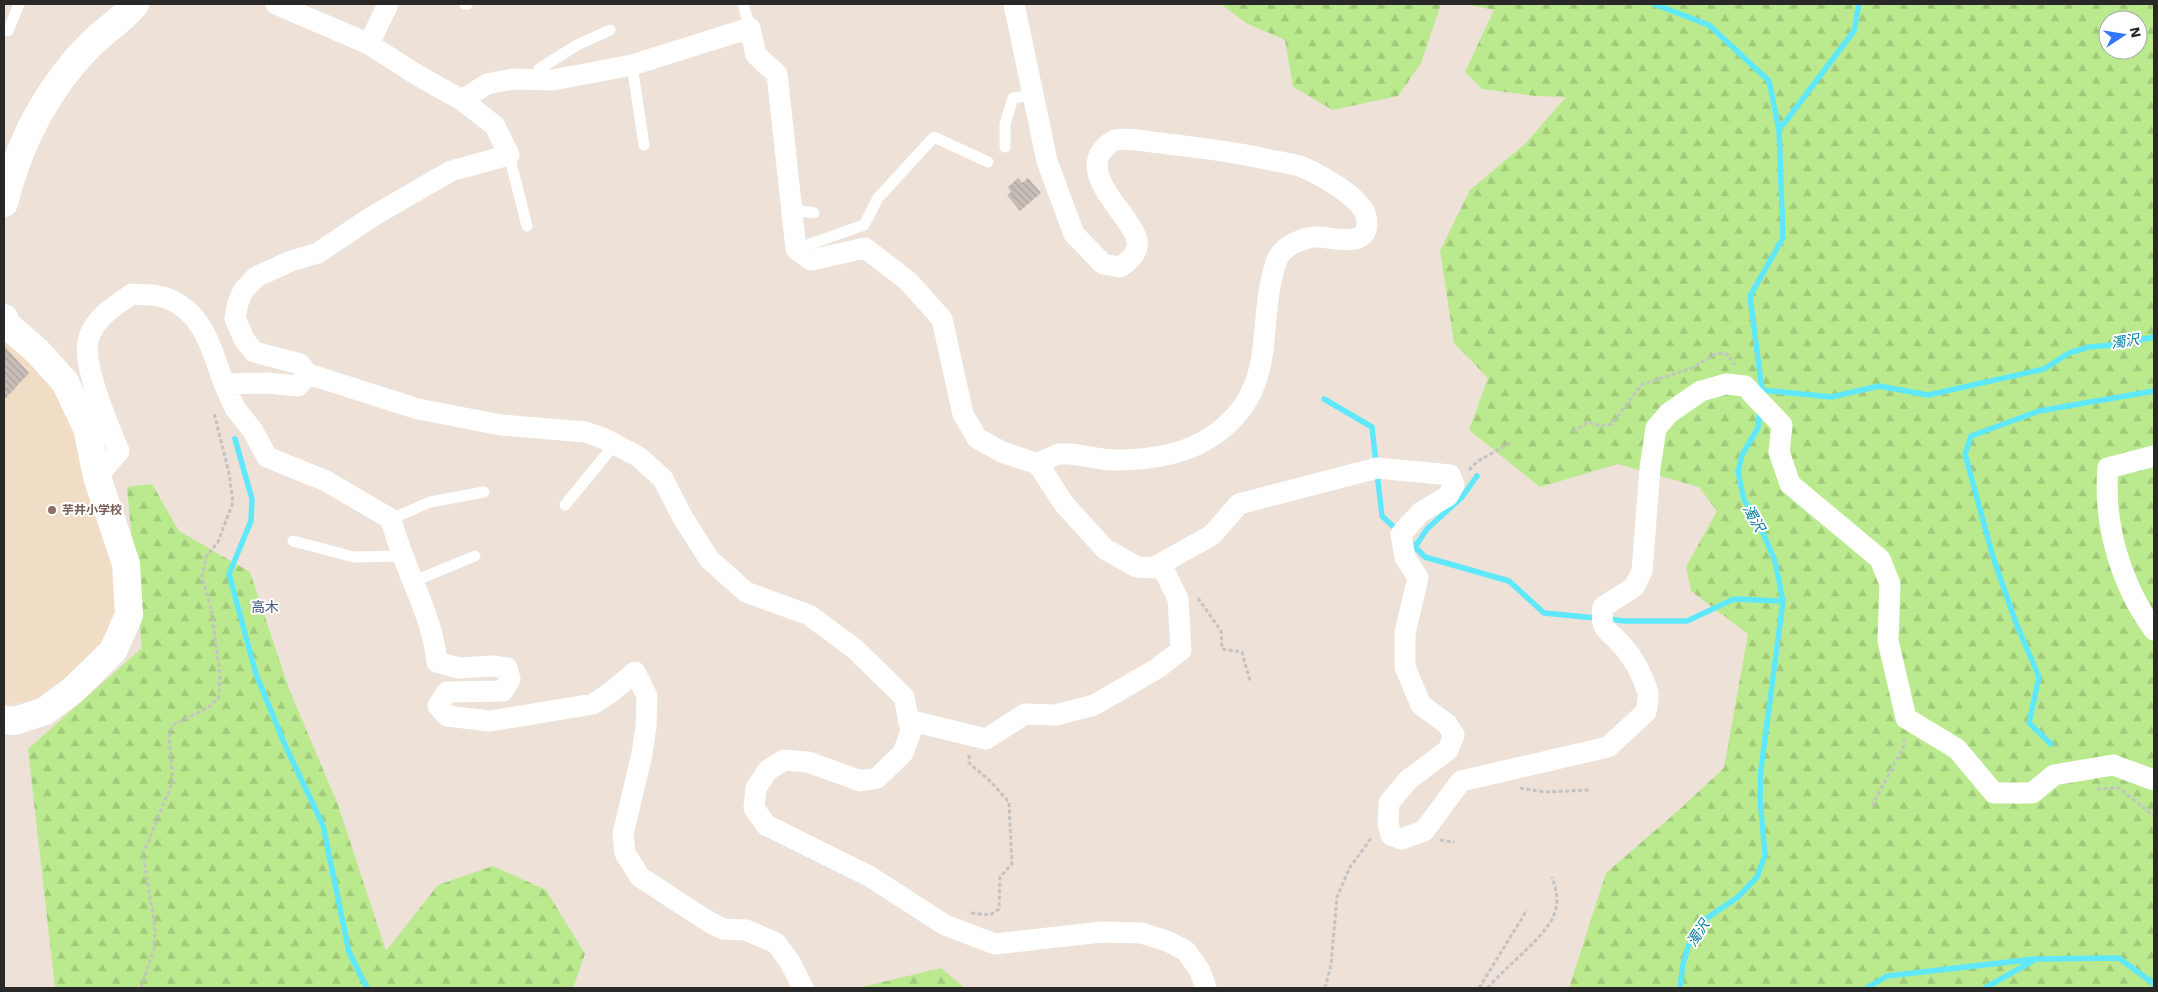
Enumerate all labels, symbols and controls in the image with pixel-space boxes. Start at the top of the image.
north arrow [2098,10,2148,60]
text: N [2127,26,2145,39]
water label: 濁沢 [2110,331,2142,351]
water label: 濁沢 [1740,502,1769,536]
place label: 芋井小学校 [62,503,122,517]
marker: 芋井小学校 [46,504,58,516]
district label: 高木 [251,599,279,615]
water label: 濁沢 [1684,915,1713,949]

